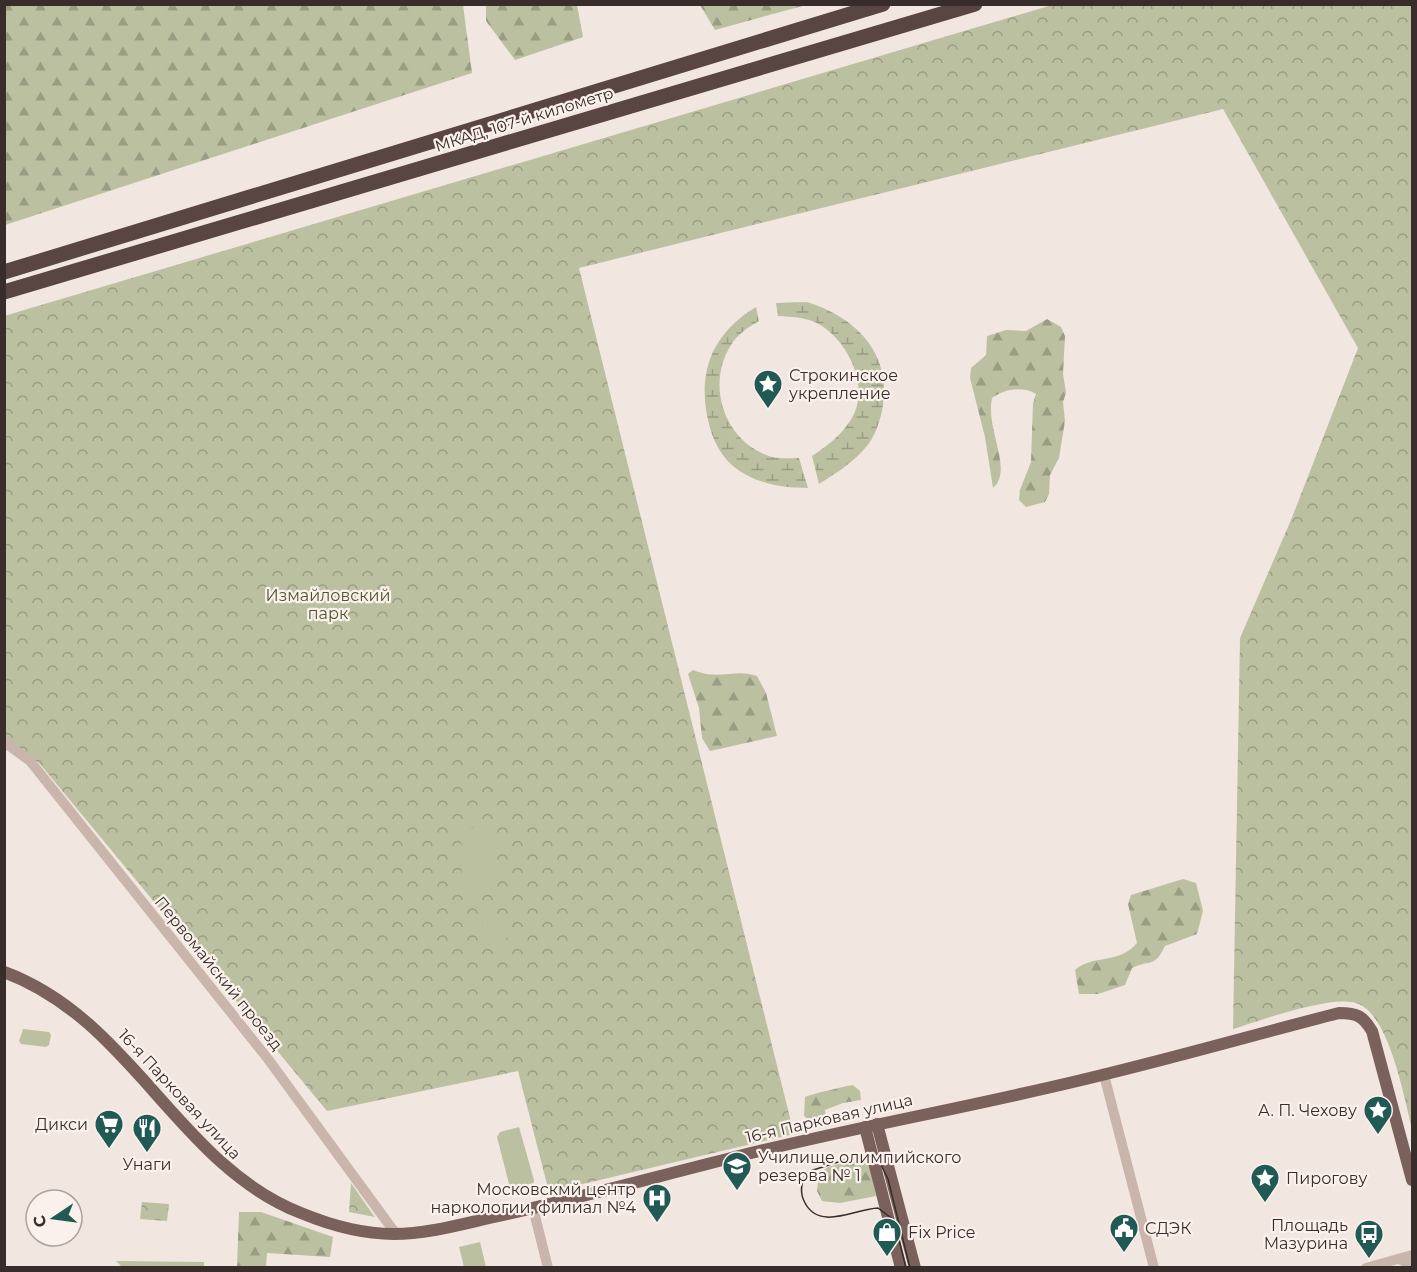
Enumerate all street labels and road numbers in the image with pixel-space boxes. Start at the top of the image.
street label: МКАД, 107-й километр [432,83,616,156]
street label: Первомайский проезд [151,893,286,1054]
street label: 16-я Парковая улица [114,1025,245,1163]
street label: 16-я Парковая улица [744,1090,914,1147]

